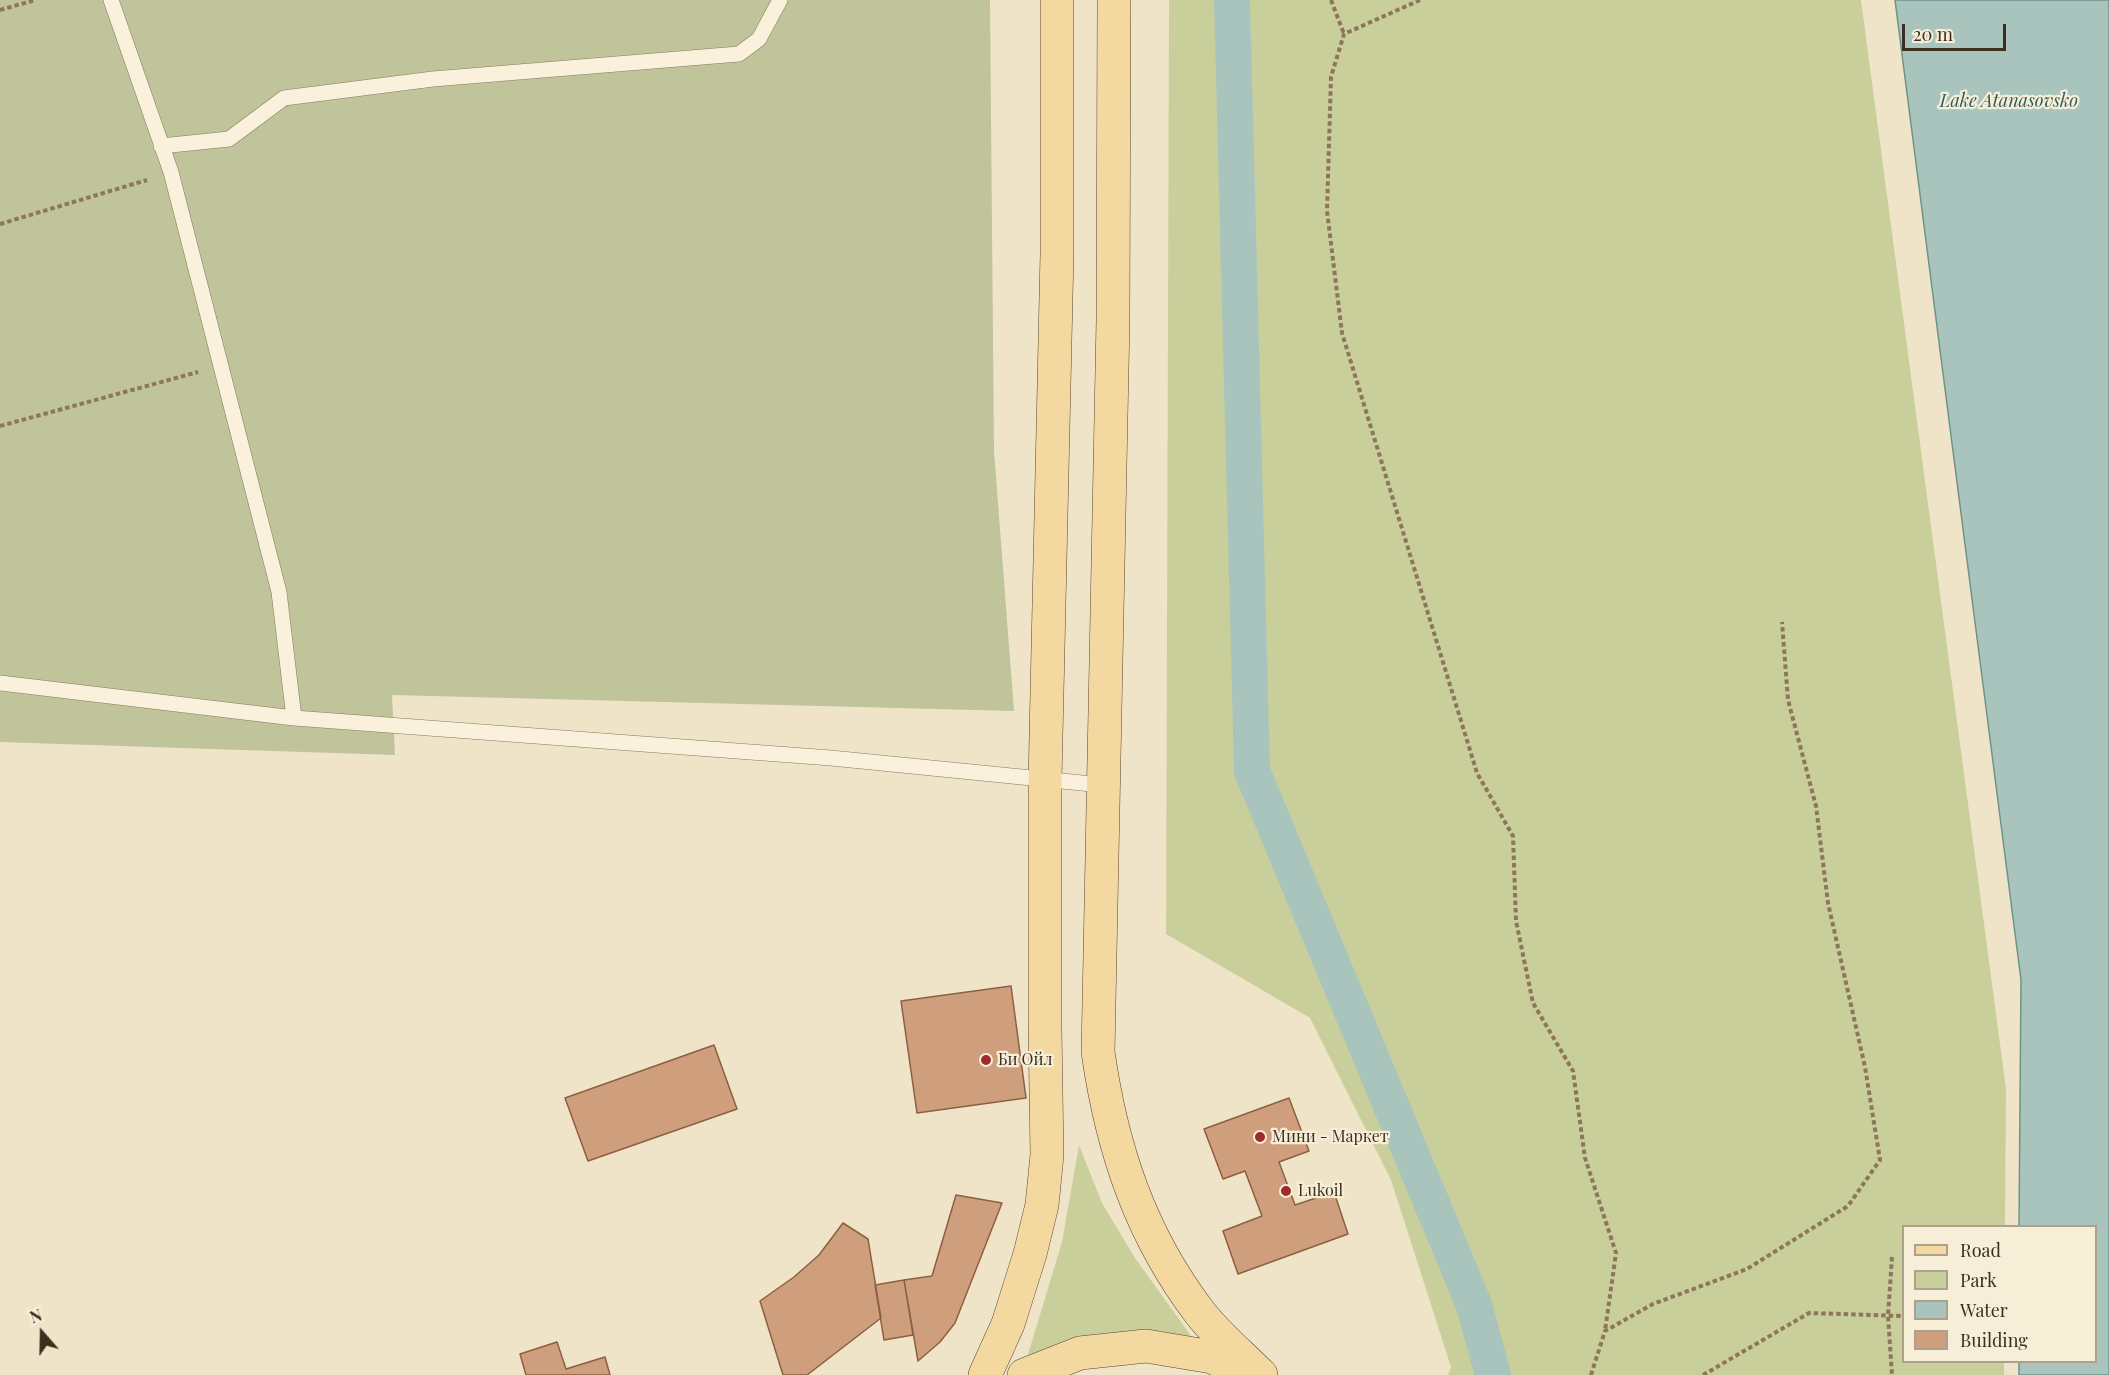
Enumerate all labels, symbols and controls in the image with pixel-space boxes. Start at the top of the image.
scale bar [1905,12,2008,50]
text: 20 m [1913,22,1953,46]
water label: Lake Atanasovsko [1940,90,2078,112]
place label: Би Ойл [998,1050,1052,1070]
marker: Би Ойл [979,1053,993,1067]
place label: Мини - Маркет [1272,1127,1389,1147]
marker: Мини - Маркет [1253,1130,1267,1144]
place label: Lukoil [1298,1181,1343,1201]
marker: Lukoil [1279,1184,1293,1198]
legend [1902,1225,2097,1363]
text: Road [1960,1238,2001,1262]
text: Park [1960,1268,1997,1292]
text: Water [1960,1298,2008,1322]
north arrow [12,1303,72,1363]
text: N [27,1304,45,1327]
text: Building [1960,1328,2028,1352]

